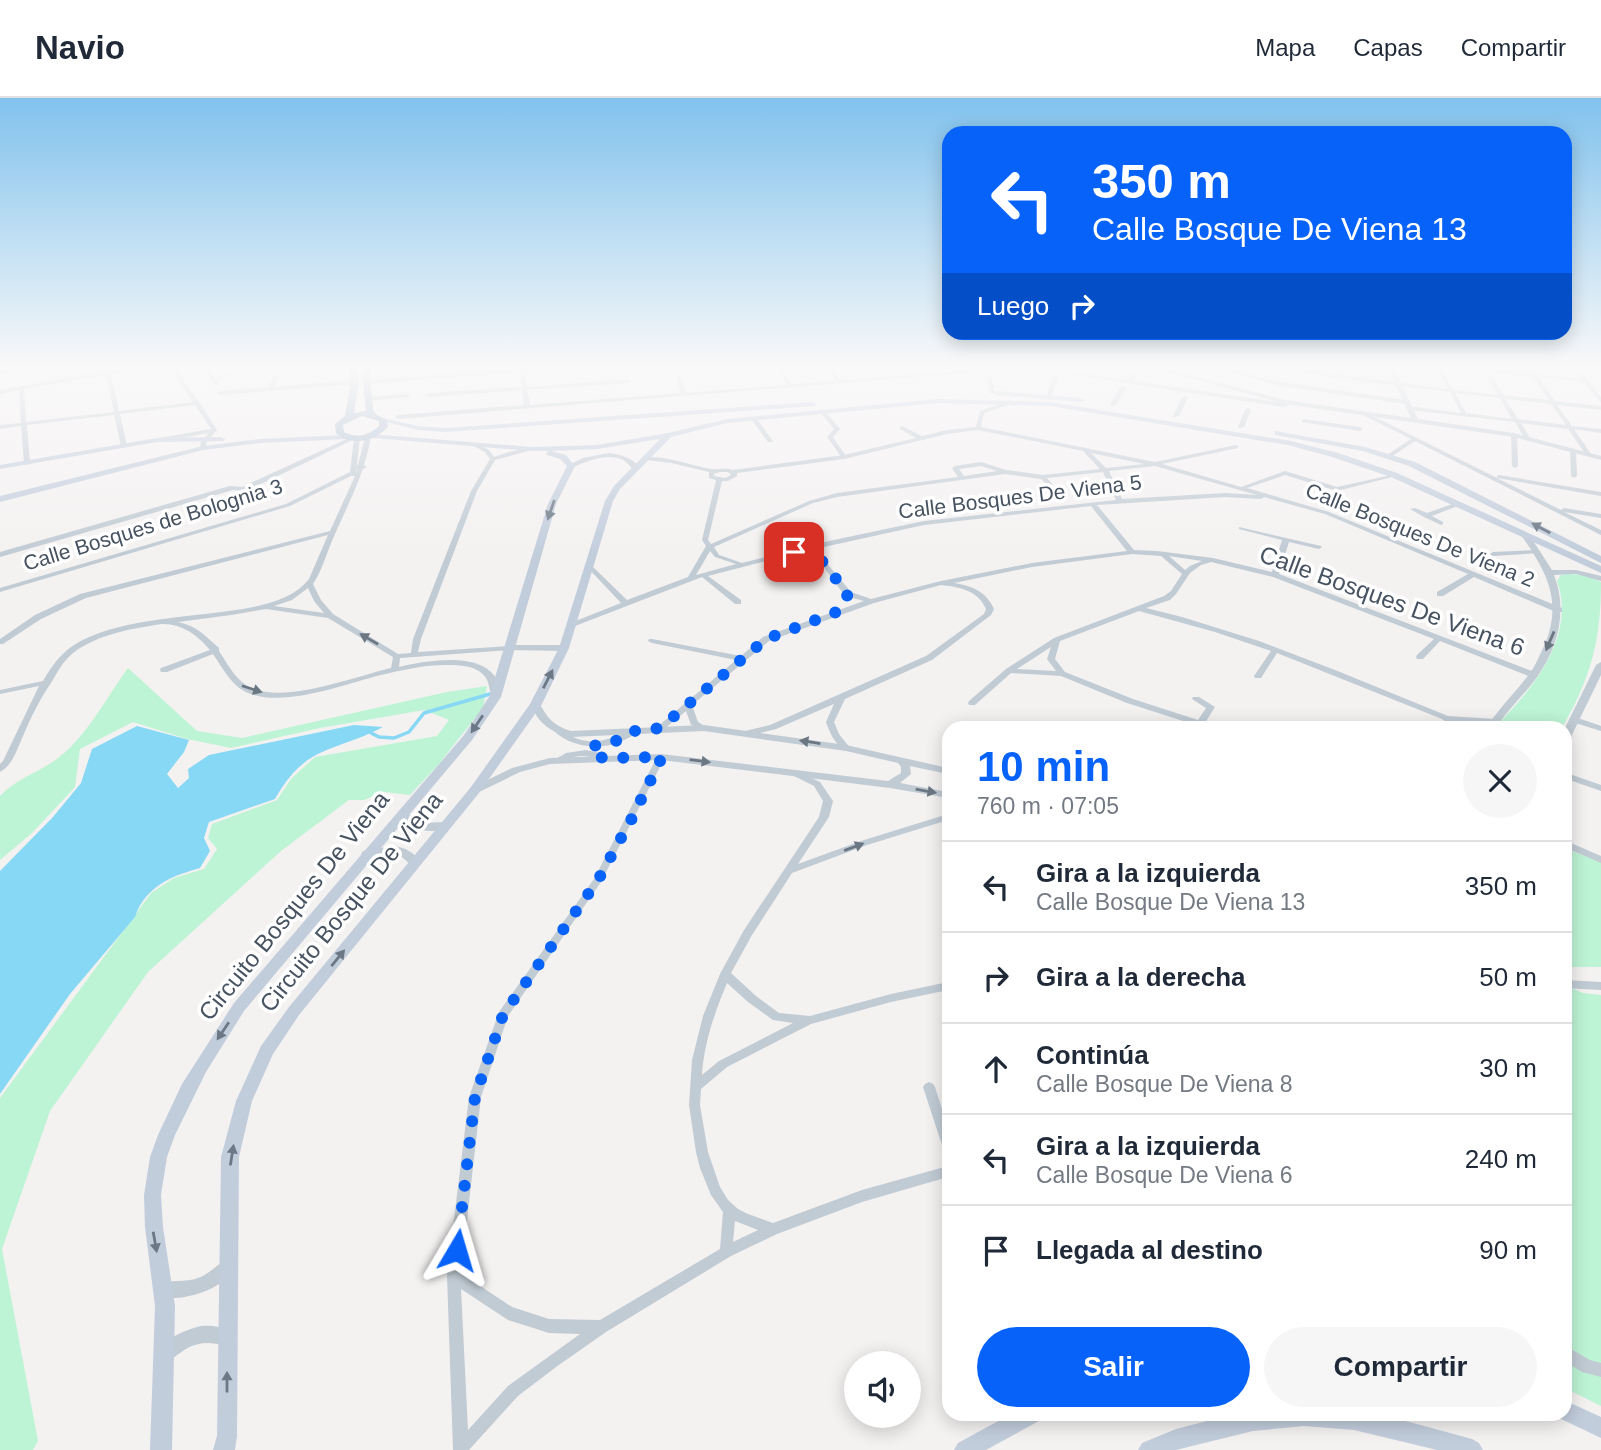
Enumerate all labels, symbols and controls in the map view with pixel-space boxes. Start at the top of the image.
text: Navio [35,29,125,66]
text: Mapa [1255,34,1315,61]
text: Capas [1353,34,1423,61]
text: Compartir [1461,34,1566,61]
icon: left [977,154,1068,245]
text: 350 m [1092,154,1231,208]
text: Calle Bosque De Viena 13 [1092,211,1467,247]
icon: right [1063,287,1101,325]
text: Luego [977,291,1049,321]
street label: Calle Bosques De Viena 5 [897,470,1143,523]
street label: Calle Bosques de Bolognia 3 [21,474,285,575]
street label: Calle Bosques De Viena 2 [1302,478,1538,591]
one-way arrow [545,500,556,521]
pin [764,522,824,582]
one-way arrow [1531,522,1551,534]
icon: arrive [775,533,813,571]
street label: Calle Bosques De Viena 6 [1256,540,1528,661]
one-way arrow [1545,631,1556,652]
one-way arrow [359,633,378,645]
one-way arrow [543,669,554,689]
one-way arrow [241,685,262,695]
one-way arrow [470,715,484,733]
one-way arrow [799,736,821,747]
text: 10 min [977,743,1110,790]
button: close [1463,744,1537,818]
one-way arrow [690,756,712,767]
street label: Circuito Bosques De Viena [193,785,395,1025]
street label: Circuito Bosque De Viena [254,786,448,1017]
one-way arrow [915,786,937,797]
text: 760 m · 07:05 [977,793,1119,819]
one-way arrow [843,841,864,852]
text: Gira a la izquierda [1036,858,1260,888]
icon: left [977,868,1015,906]
text: 350 m [1465,871,1537,901]
text: Calle Bosque De Viena 13 [1036,889,1305,915]
one-way arrow [330,949,345,967]
icon: right [977,959,1015,997]
text: Gira a la derecha [1036,962,1246,992]
text: 50 m [1479,962,1537,992]
one-way arrow [216,1022,230,1040]
text: Continúa [1036,1040,1149,1070]
icon: ahead [977,1050,1015,1088]
text: 30 m [1479,1053,1537,1083]
text: Calle Bosque De Viena 8 [1036,1071,1293,1097]
text: Gira a la izquierda [1036,1131,1260,1161]
icon: left [977,1141,1015,1179]
one-way arrow [226,1144,237,1166]
text: 240 m [1465,1144,1537,1174]
text: Calle Bosque De Viena 6 [1036,1162,1293,1188]
position arrow [420,1213,494,1287]
one-way arrow [150,1231,161,1253]
icon: arrive [977,1232,1015,1270]
text: Llegada al destino [1036,1235,1263,1265]
text: 90 m [1479,1235,1537,1265]
button: Salir [977,1327,1250,1407]
button: Compartir [1264,1327,1537,1407]
map controls [844,1351,921,1428]
button: sound [844,1351,921,1428]
one-way arrow [221,1371,233,1393]

